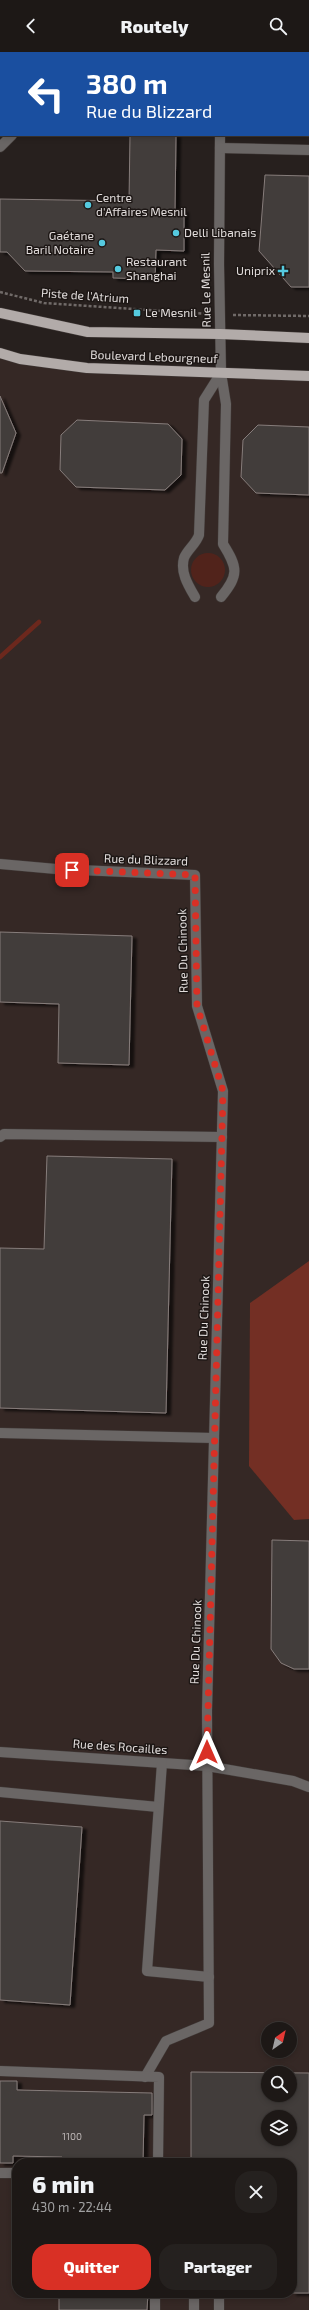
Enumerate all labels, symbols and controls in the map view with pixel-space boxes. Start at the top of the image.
icon: back [20,15,42,37]
text: Routely [121,15,188,37]
icon: search [267,15,289,37]
text: 380 m [86,66,168,100]
icon: left [20,68,72,120]
text: Rue du Blizzard [86,100,212,122]
place label: Centre d'Affaires Mesnil [96,190,187,218]
marker: Centre d'Affaires Mesnil [83,200,93,210]
place label: Delli Libanais [184,225,256,239]
place label: Gaétane Baril Notaire [26,228,94,256]
marker: Delli Libanais [171,228,181,238]
marker: Gaétane Baril Notaire [97,238,107,248]
street label: Rue Le Mesnil [197,252,213,328]
place label: Restaurant Shanghai [126,254,187,282]
place label: Uniprix [236,263,276,277]
marker: Restaurant Shanghai [113,264,123,274]
marker: Uniprix [278,266,288,276]
street label: Piste de l'Atrium [41,285,130,305]
place label: Le Mesnil [145,305,197,319]
marker: Le Mesnil [132,308,142,318]
street label: Boulevard Lebourgneuf [90,347,218,365]
street label: Rue du Blizzard [104,851,188,867]
pin [55,853,89,887]
icon: arrive [61,859,83,881]
street label: Rue Du Chinook [174,909,190,993]
street label: Rue Du Chinook [195,1276,211,1360]
street label: Rue Du Chinook [187,1600,203,1684]
position arrow [186,1731,228,1773]
street label: Rue des Rocailles [72,1736,168,1756]
north arrow [261,2022,297,2058]
map controls [261,2022,297,2146]
button: search [261,2066,297,2102]
button: layers [261,2110,297,2146]
house number: 1100 [62,2130,82,2142]
text: 6 min [32,2169,94,2198]
button: close [235,2171,277,2213]
text: 430 m · 22:44 [32,2199,112,2215]
button: Quitter [32,2244,151,2290]
button: Partager [159,2244,277,2290]

